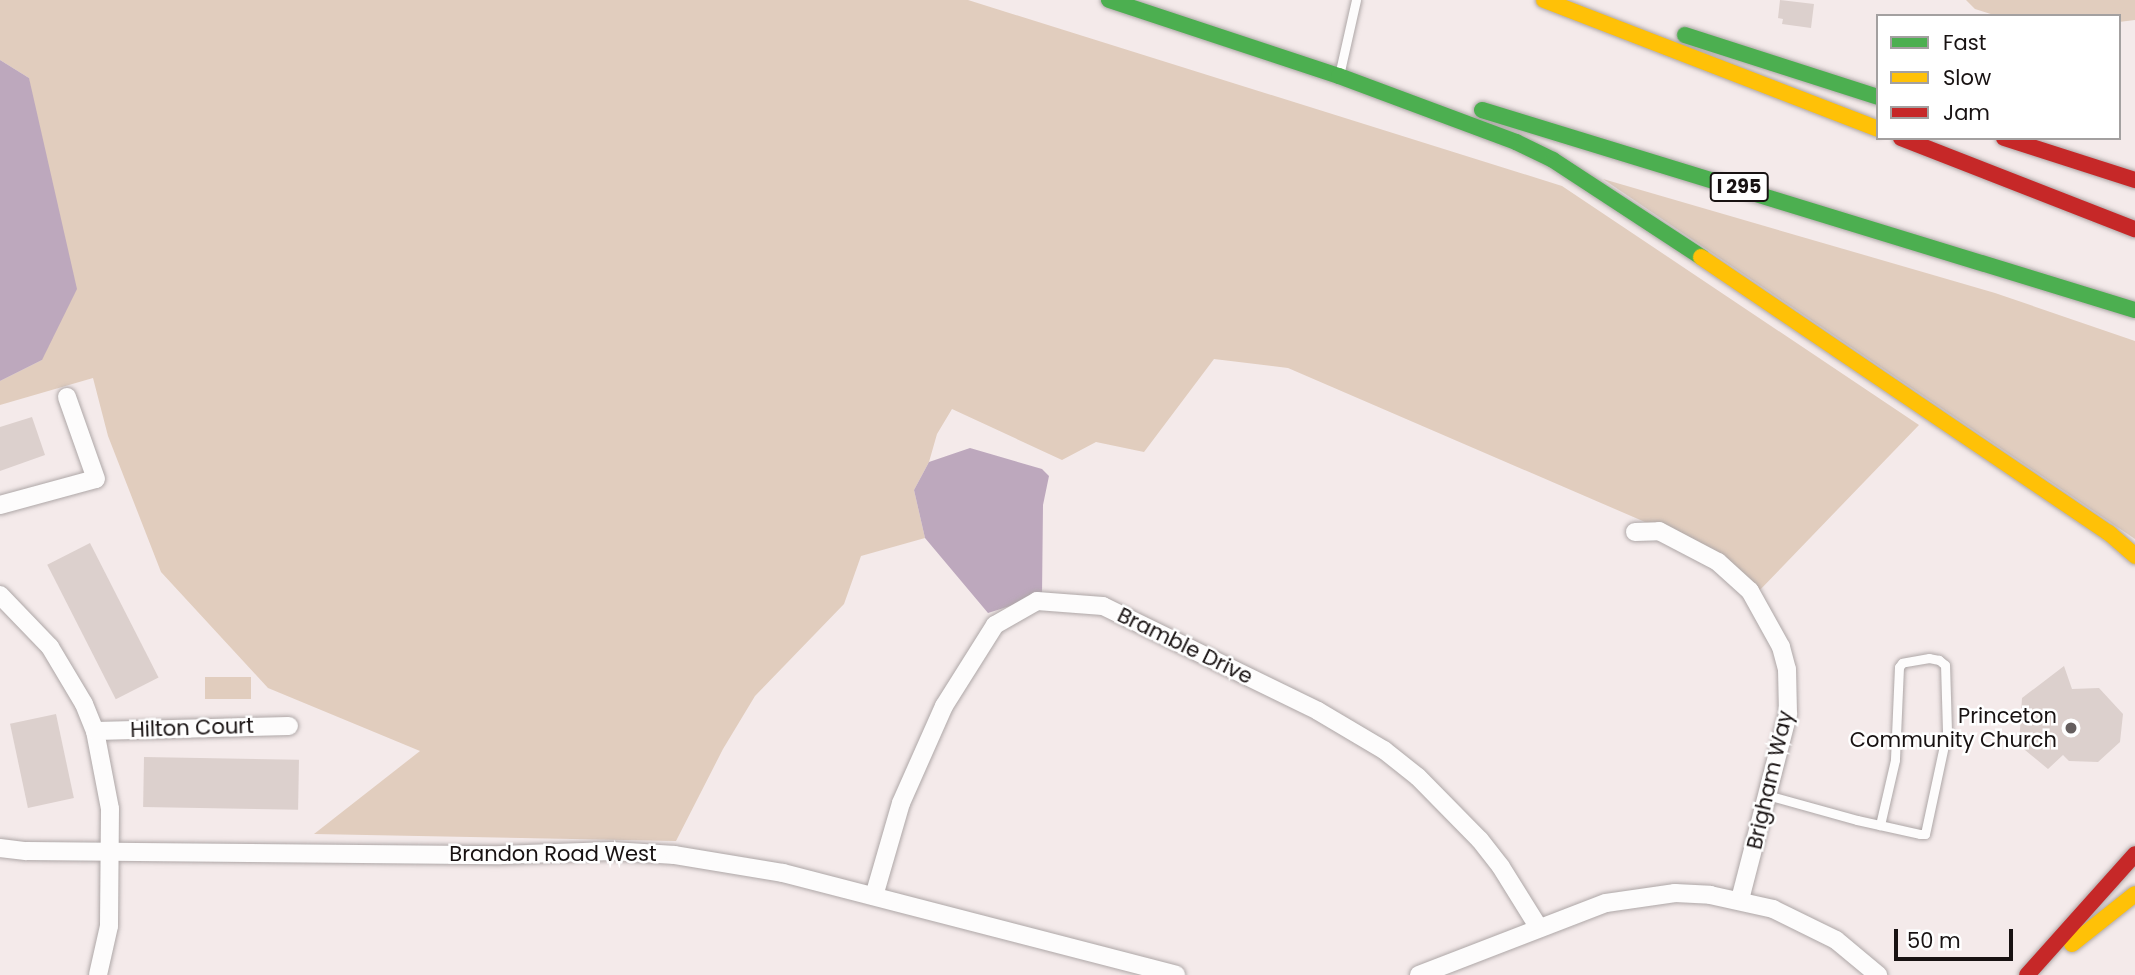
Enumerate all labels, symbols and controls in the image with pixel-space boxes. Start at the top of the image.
legend [1876,14,2121,140]
text: Fast [1943,28,1986,57]
text: Slow [1943,63,1991,92]
text: Jam [1943,98,1990,127]
road number: I 295 [1709,172,1769,202]
street label: Bramble Drive [1113,602,1257,690]
place label: Princeton Community Church [1850,703,2057,753]
street label: Brigham Way [1742,708,1798,852]
street label: Hilton Court [130,713,254,743]
marker: Princeton Community Church [2063,720,2079,736]
street label: Brandon Road West [449,841,657,867]
scale bar [1897,916,2016,960]
text: 50 m [1907,926,1961,955]

